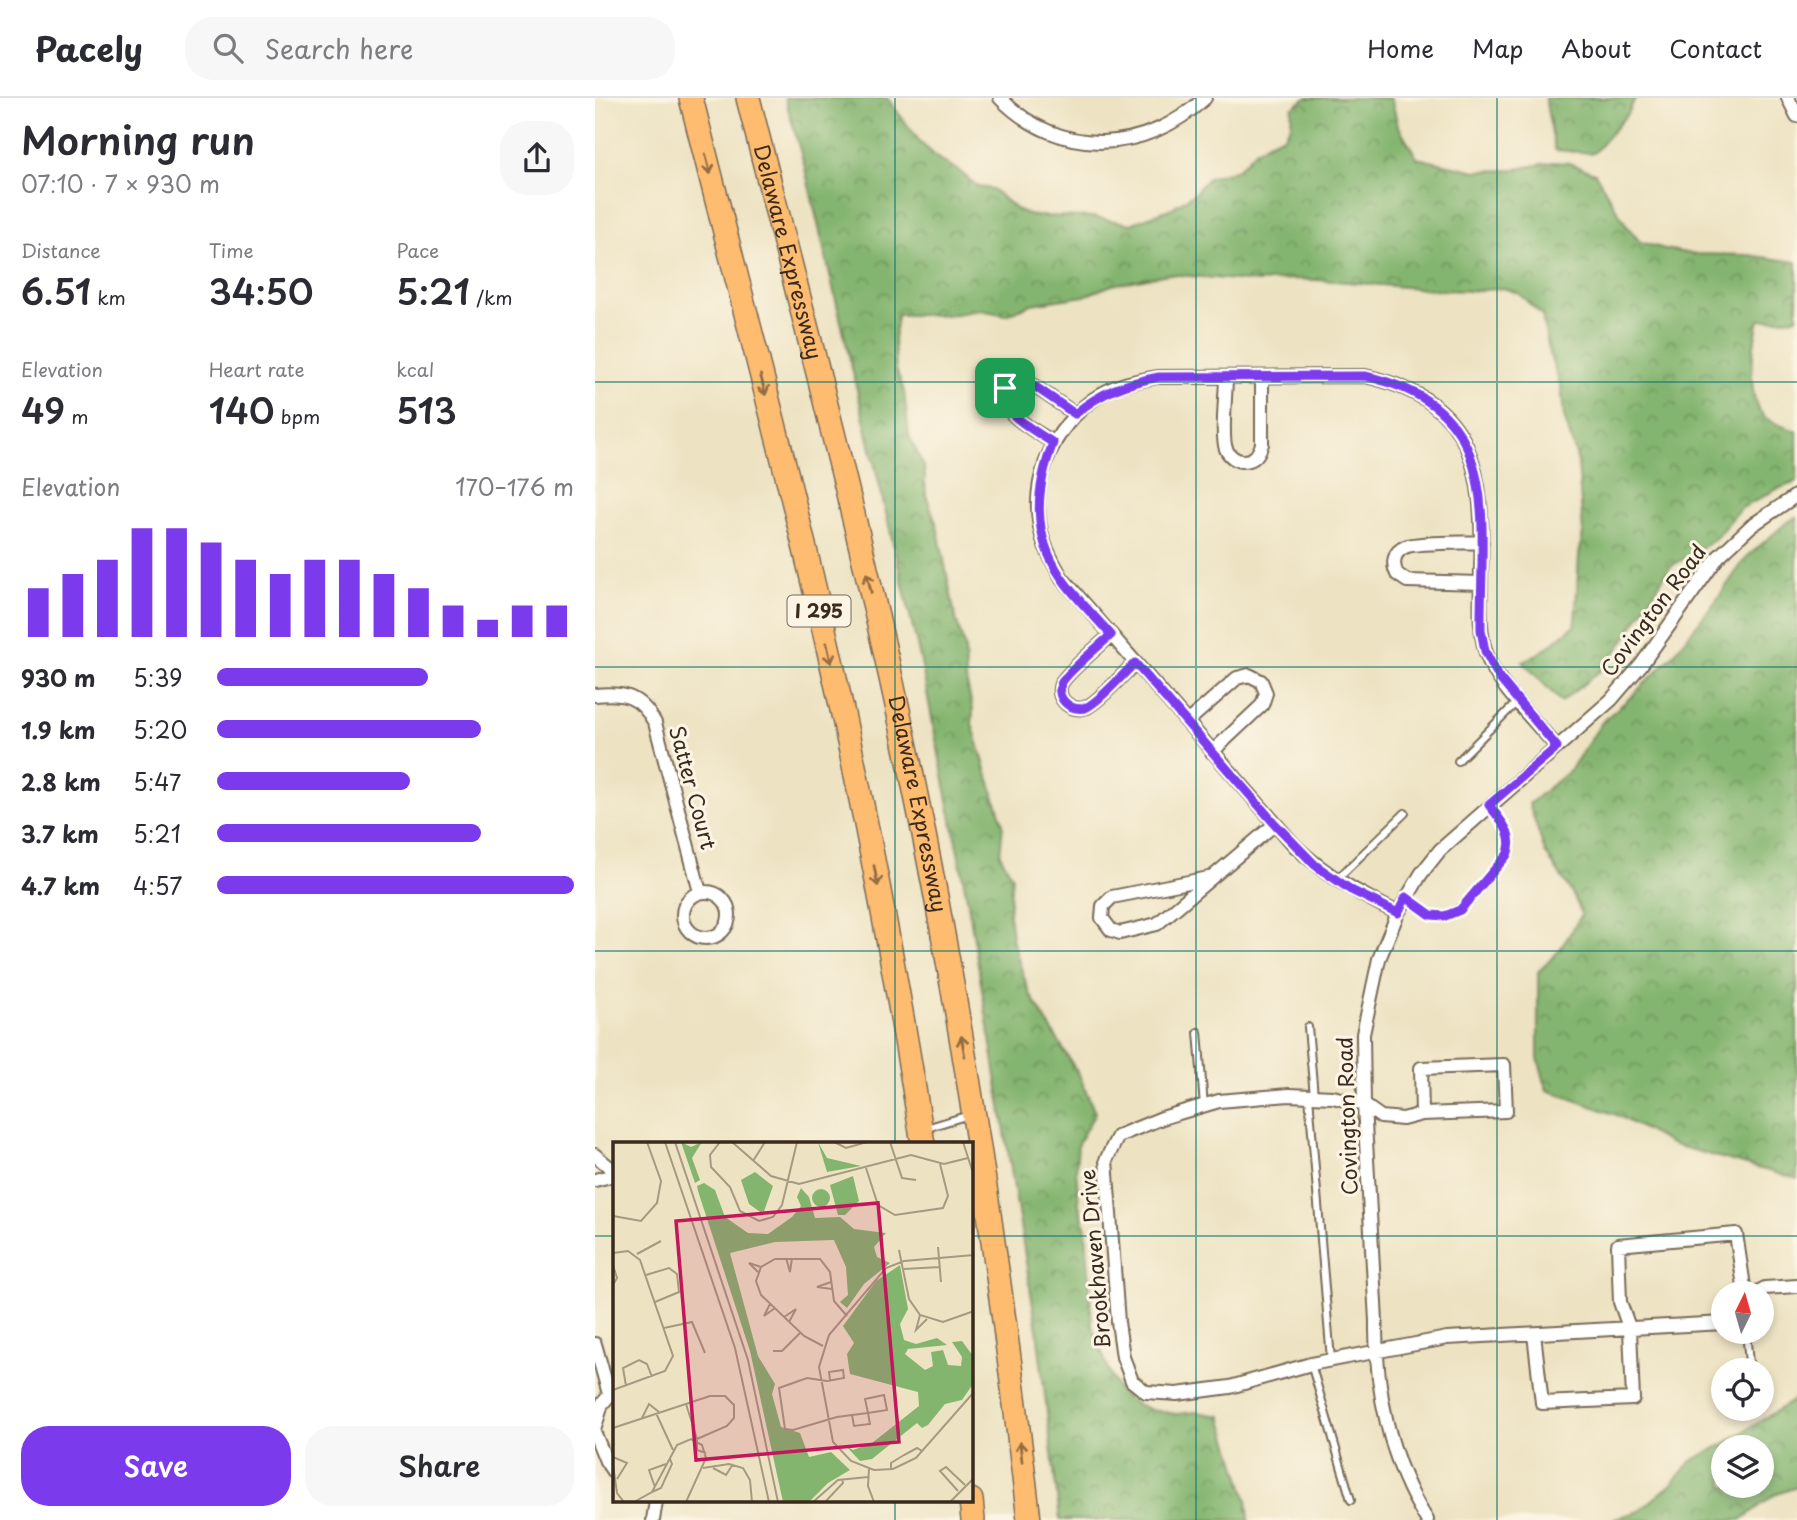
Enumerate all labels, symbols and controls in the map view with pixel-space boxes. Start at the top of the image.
search box [185,17,675,80]
text: Pacely [35,23,143,73]
icon: search [209,29,247,67]
text: Search here [265,29,413,68]
text: Home [1367,30,1434,66]
text: Map [1472,30,1523,66]
text: About [1561,30,1631,66]
text: Contact [1669,30,1762,66]
text: Morning run [21,111,255,168]
button: share [500,121,574,195]
street label: Delaware Expressway [746,141,832,362]
one-way arrow [702,152,715,175]
text: 07:10 · 7 × 930 m [21,166,220,201]
text: Distance [21,236,101,264]
text: Time [209,236,254,264]
text: Pace [396,236,439,264]
text: 6.51 [21,264,91,317]
text: 34:50 [209,264,314,317]
text: 5:21 [396,264,470,317]
text: km [91,283,126,311]
text: /km [470,283,513,311]
text: Elevation [21,355,103,383]
text: Heart rate [209,355,305,383]
text: kcal [396,355,434,383]
pin [975,358,1035,418]
icon: arrive [986,369,1024,407]
one-way arrow [757,373,770,396]
text: 49 [21,383,65,436]
text: 140 [209,383,275,436]
text: 513 [396,383,457,436]
text: m [65,402,89,430]
text: bpm [275,402,320,430]
text: Elevation [21,469,120,504]
text: 170–176 m [455,469,574,504]
street label: Covington Road [1592,537,1713,683]
one-way arrow [861,572,875,595]
road number: I 295 [787,596,851,626]
one-way arrow [823,641,837,664]
text: 930 m [21,660,96,695]
text: 5:39 [133,660,183,695]
street label: Delaware Expressway [881,692,957,915]
text: 1.9 km [21,712,95,747]
text: 5:20 [133,712,187,747]
street label: Satter Court [662,722,726,853]
text: 2.8 km [21,764,101,799]
text: 5:47 [133,764,181,799]
text: 3.7 km [21,816,99,851]
text: 5:21 [133,816,181,851]
one-way arrow [870,864,883,887]
text: 4.7 km [21,868,100,903]
text: 4:57 [133,868,182,903]
one-way arrow [956,1035,969,1058]
street label: Covington Road [1327,1036,1365,1196]
inset map [613,1142,973,1502]
street label: Brookhaven Drive [1070,1168,1118,1350]
north arrow [1711,1281,1775,1344]
map controls [1711,1281,1774,1498]
button: locate [1711,1358,1774,1421]
button: Save [21,1426,291,1506]
button: Share [305,1426,574,1506]
button: layers [1711,1435,1774,1498]
one-way arrow [1014,1441,1027,1464]

